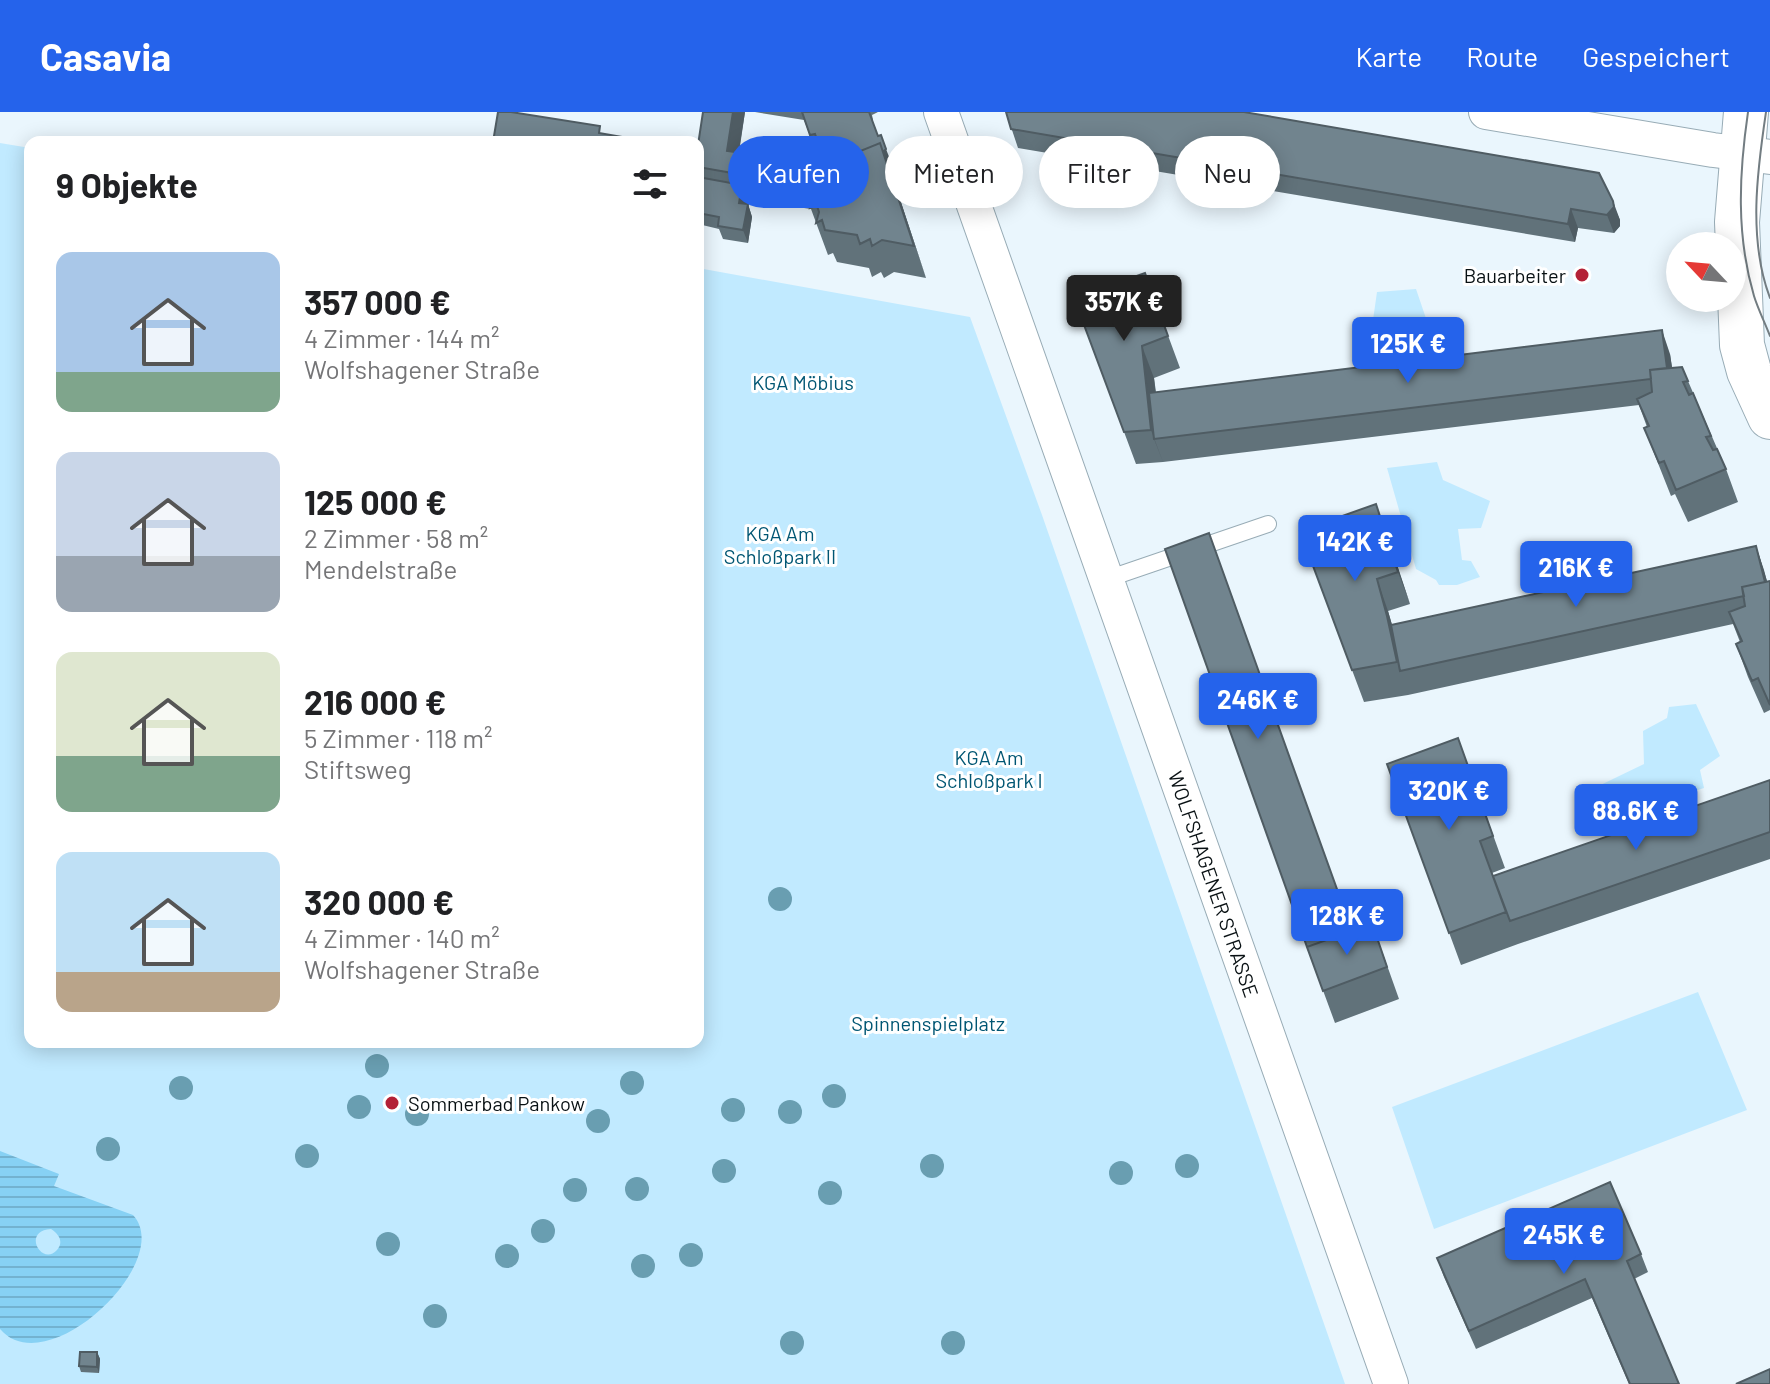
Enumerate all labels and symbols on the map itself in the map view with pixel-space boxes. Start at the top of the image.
north arrow [1666,232,1746,312]
place label: Bauarbeiter [1464,263,1566,287]
marker: Bauarbeiter [1573,266,1591,284]
pin: 357K € [1059,275,1189,343]
pin: 125K € [1343,317,1473,385]
park label: KGA Möbius [752,370,854,394]
pin: 142K € [1290,515,1420,583]
park label: KGA Am Schloßpark II [724,521,836,568]
pin: 216K € [1511,541,1641,609]
pin: 246K € [1193,673,1323,741]
park label: KGA Am Schloßpark I [935,745,1043,792]
pin: 320K € [1384,764,1514,832]
street label: WOLFSHAGENER STRASSE [1164,768,1264,1000]
pin: 88.6K € [1562,784,1710,852]
pin: 128K € [1282,889,1412,957]
park label: Spinnenspielplatz [851,1011,1005,1035]
place label: Sommerbad Pankow [408,1091,585,1115]
marker: Sommerbad Pankow [383,1094,401,1112]
pin: 245K € [1499,1208,1629,1276]

